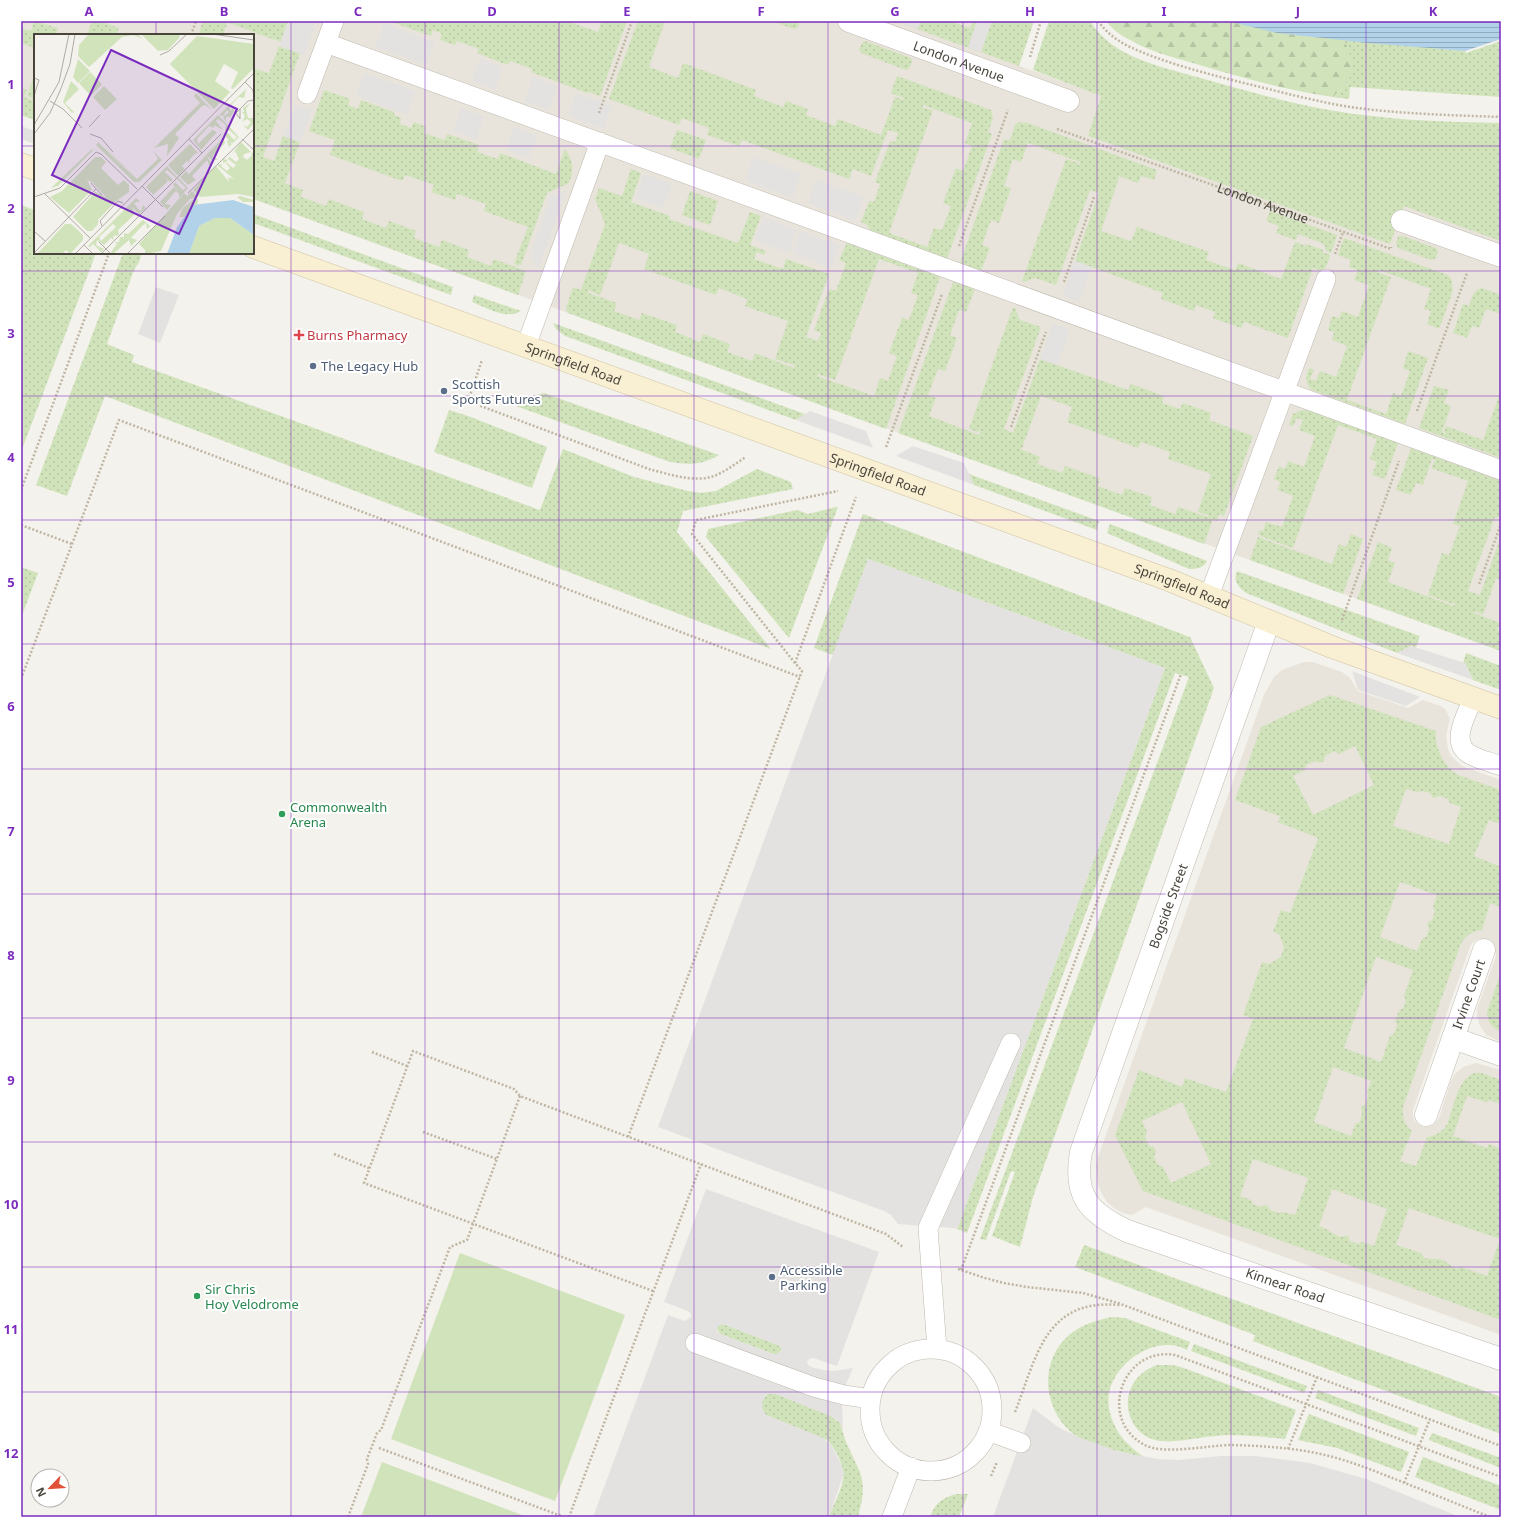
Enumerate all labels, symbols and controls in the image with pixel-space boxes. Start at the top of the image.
text: A [85,2,94,20]
text: B [220,2,228,20]
text: C [354,2,362,20]
text: D [487,2,497,20]
text: E [623,2,631,20]
text: F [757,2,765,20]
text: G [890,2,900,20]
text: H [1025,2,1035,20]
text: I [1161,2,1167,20]
text: J [1295,2,1300,20]
text: K [1429,2,1438,20]
inset map [34,34,254,254]
street label: London Avenue [911,36,1007,86]
text: 1 [7,75,15,93]
street label: London Avenue [1215,178,1311,228]
text: 2 [7,199,15,217]
text: 3 [7,324,15,342]
place label: Burns Pharmacy [307,326,408,344]
marker: Burns Pharmacy [294,330,304,340]
street label: Springfield Road [523,338,624,389]
place label: The Legacy Hub [321,357,418,375]
marker: The Legacy Hub [308,361,318,371]
place label: Scottish Sports Futures [452,375,541,408]
marker: Scottish Sports Futures [439,386,449,396]
text: 4 [7,448,15,466]
street label: Springfield Road [827,448,929,500]
street label: Springfield Road [1132,559,1232,613]
text: 5 [7,573,15,591]
text: 6 [7,697,15,715]
place label: Commonwealth Arena [290,798,387,831]
marker: Commonwealth Arena [277,809,287,819]
text: 7 [7,822,15,840]
street label: Bogside Street [1144,861,1192,951]
text: 8 [7,946,15,964]
street label: Irvine Court [1448,957,1489,1032]
text: 9 [7,1071,15,1089]
text: 10 [4,1195,18,1213]
place label: Accessible Parking [780,1261,843,1294]
street label: Kinnear Road [1243,1263,1327,1307]
marker: Accessible Parking [767,1272,777,1282]
place label: Sir Chris Hoy Velodrome [205,1280,299,1313]
marker: Sir Chris Hoy Velodrome [192,1291,202,1301]
text: 11 [4,1320,18,1338]
text: 12 [4,1444,18,1462]
north arrow [30,1468,70,1508]
text: N [32,1485,49,1500]

